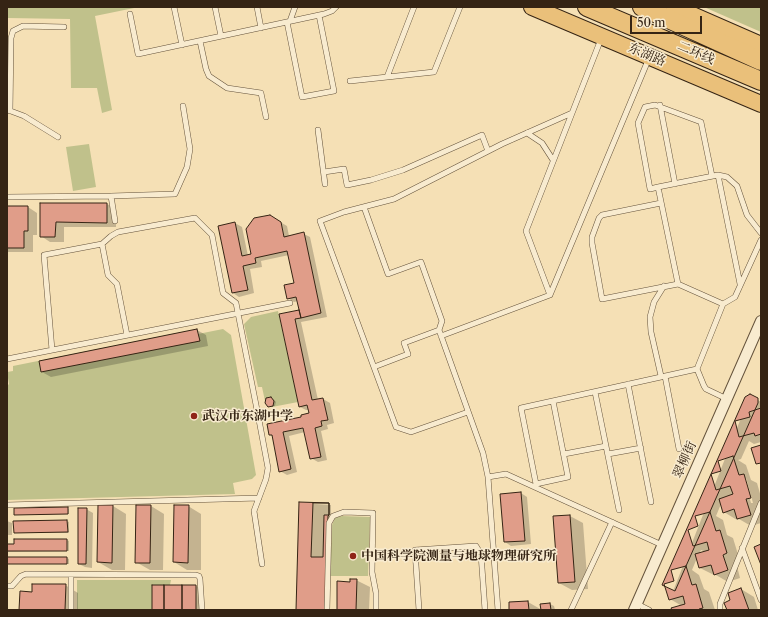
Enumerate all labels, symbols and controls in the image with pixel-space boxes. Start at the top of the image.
scale bar [632,8,704,34]
text: 50 m [637,15,666,30]
street label: 二环线 [675,38,717,68]
street label: 东湖路 [626,40,668,70]
place label: 武汉市东湖中学 [202,408,293,424]
marker: 武汉市东湖中学 [189,411,199,421]
street label: 翠柳街 [670,439,700,481]
place label: 中国科学院测量与地球物理研究所 [361,548,556,564]
marker: 中国科学院测量与地球物理研究所 [348,551,358,561]

